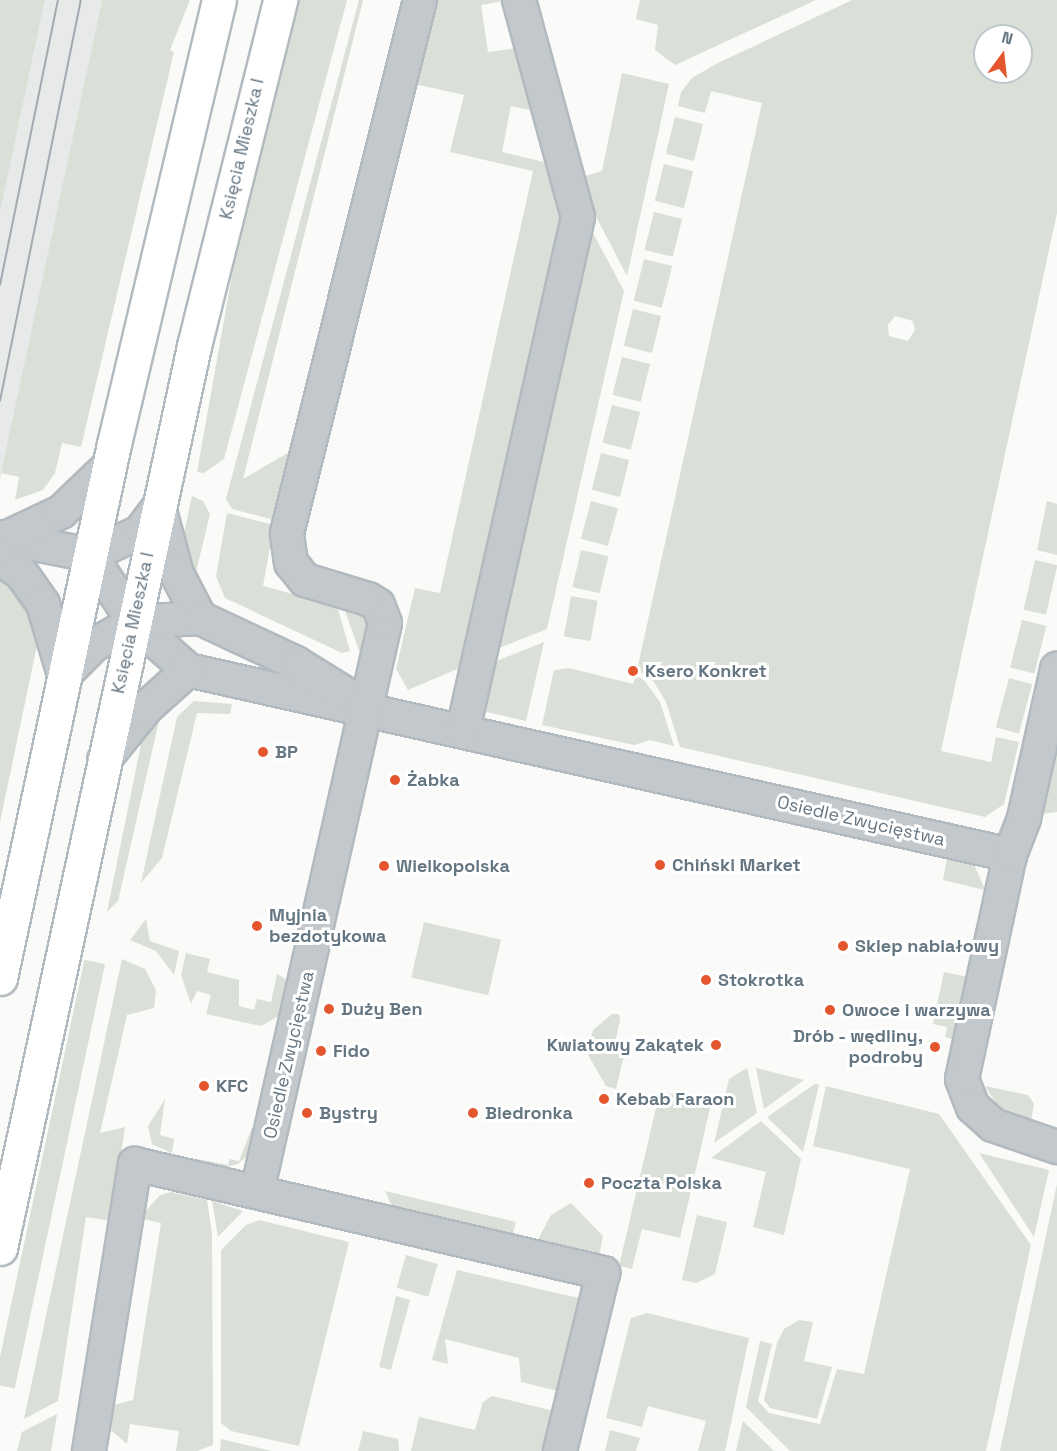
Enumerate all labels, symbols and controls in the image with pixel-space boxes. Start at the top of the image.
north arrow [973,24,1033,84]
text: N [999,27,1015,50]
street label: Księcia Mieszka I [215,77,269,221]
street label: Księcia Mieszka I [107,550,159,696]
place label: Ksero Konkret [645,660,767,682]
marker: Ksero Konkret [626,664,640,678]
place label: BP [275,741,298,763]
marker: BP [256,745,270,759]
place label: Żabka [407,769,460,791]
marker: Żabka [388,773,402,787]
street label: Osiedle Zwycięstwa [775,791,947,851]
place label: Chiński Market [672,854,801,876]
place label: Wielkopolska [396,855,510,877]
marker: Chiński Market [653,858,667,872]
marker: Wielkopolska [377,859,391,873]
place label: Myjnia bezdotykowa [269,905,387,948]
marker: Myjnia bezdotykowa [250,919,264,933]
place label: Sklep nabiałowy [855,935,999,957]
marker: Sklep nabiałowy [836,939,850,953]
street label: Osiedle Zwycięstwa [259,969,319,1141]
place label: Stokrotka [718,969,804,991]
marker: Stokrotka [699,973,713,987]
place label: Duży Ben [341,998,422,1020]
place label: Owoce i warzywa [842,999,991,1021]
marker: Duży Ben [322,1002,336,1016]
marker: Owoce i warzywa [823,1003,837,1017]
place label: Drób - wędliny, podroby [792,1026,923,1068]
place label: Kwiatowy Zakątek [547,1034,704,1056]
marker: Kwiatowy Zakątek [709,1038,723,1052]
place label: Fido [333,1040,370,1062]
marker: Drób - wędliny, podroby [928,1040,942,1054]
marker: Fido [314,1044,328,1058]
place label: KFC [216,1075,248,1097]
marker: KFC [197,1079,211,1093]
place label: Kebab Faraon [616,1088,734,1110]
marker: Kebab Faraon [597,1092,611,1106]
place label: Bystry [319,1102,378,1124]
place label: Biedronka [485,1102,573,1124]
marker: Bystry [300,1106,314,1120]
marker: Biedronka [466,1106,480,1120]
place label: Poczta Polska [601,1172,722,1194]
marker: Poczta Polska [582,1176,596,1190]

